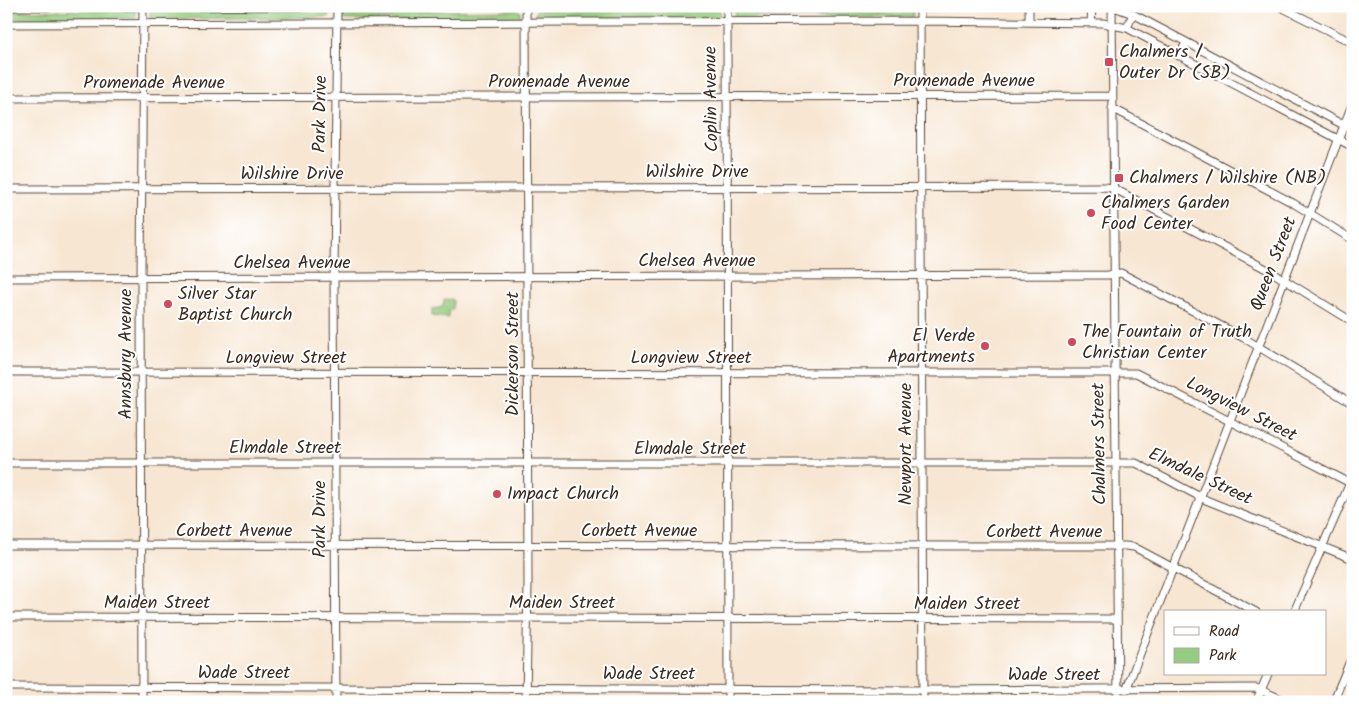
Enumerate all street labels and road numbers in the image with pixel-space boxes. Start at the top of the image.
street label: Coplin Avenue [697,46,727,152]
street label: Promenade Avenue [893,67,1035,96]
street label: Promenade Avenue [488,68,630,97]
street label: Promenade Avenue [83,69,225,98]
street label: Park Drive [306,75,336,153]
street label: Wilshire Drive [645,158,749,187]
street label: Wilshire Drive [240,160,344,189]
street label: Queen Street [1243,212,1306,315]
street label: Chelsea Avenue [638,247,756,276]
street label: Chelsea Avenue [233,249,351,278]
street label: Annsbury Avenue [112,289,141,419]
street label: Dickerson Street [499,291,528,416]
street label: Longview Street [225,344,348,373]
street label: Longview Street [630,344,753,373]
street label: Longview Street [1180,370,1302,451]
street label: Chalmers Street [1084,382,1116,505]
street label: Newport Avenue [892,383,921,505]
street label: Elmdale Street [229,434,342,463]
street label: Elmdale Street [634,435,747,464]
street label: Elmdale Street [1143,440,1258,514]
street label: Park Drive [306,480,335,558]
street label: Corbett Avenue [176,517,292,546]
street label: Corbett Avenue [581,517,697,546]
street label: Corbett Avenue [986,518,1102,547]
street label: Maiden Street [104,589,211,618]
street label: Maiden Street [509,589,616,618]
street label: Maiden Street [914,590,1021,619]
street label: Wade Street [198,659,291,688]
street label: Wade Street [603,660,696,689]
street label: Wade Street [1008,661,1101,690]

